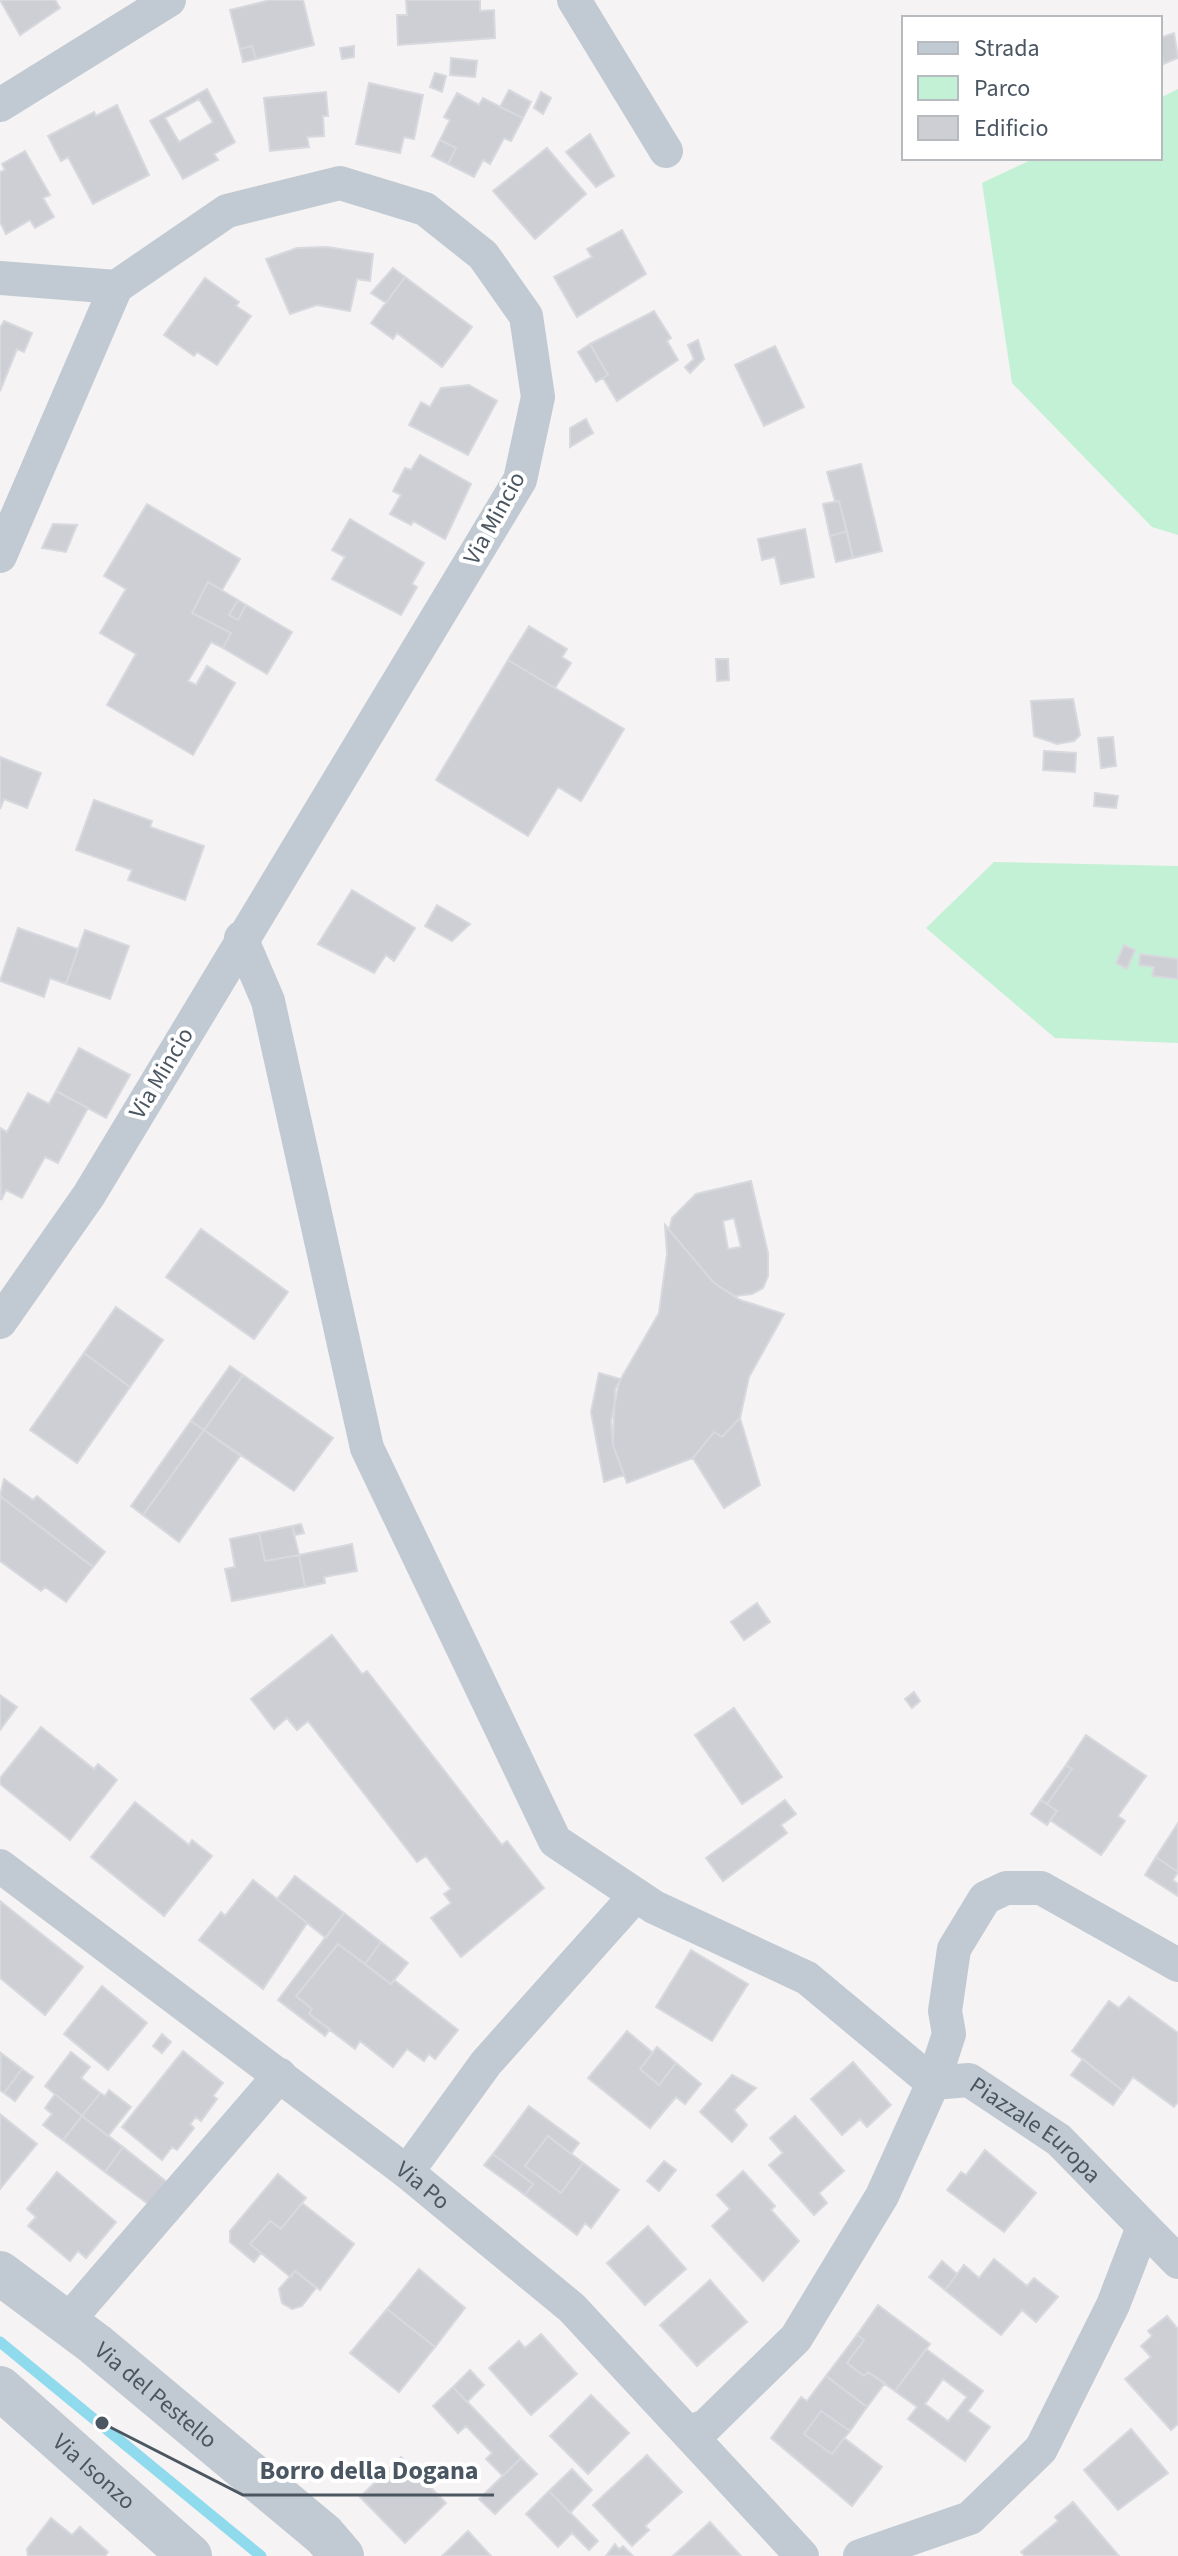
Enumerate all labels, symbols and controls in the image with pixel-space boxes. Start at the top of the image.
legend [902,16,1162,160]
text: Strada [974,31,1040,66]
text: Parco [974,71,1030,106]
text: Edificio [974,111,1048,146]
street label: Via Mincio [455,465,534,571]
street label: Via Mincio [120,1021,203,1126]
street label: Piazzale Europa [962,2068,1109,2191]
street label: Via Po [388,2153,457,2219]
street label: Via del Pestello [87,2333,225,2457]
street label: Via Isonzo [45,2425,143,2518]
callout: Borro della Dogana [243,2445,494,2495]
text: Borro della Dogana [260,2452,478,2489]

